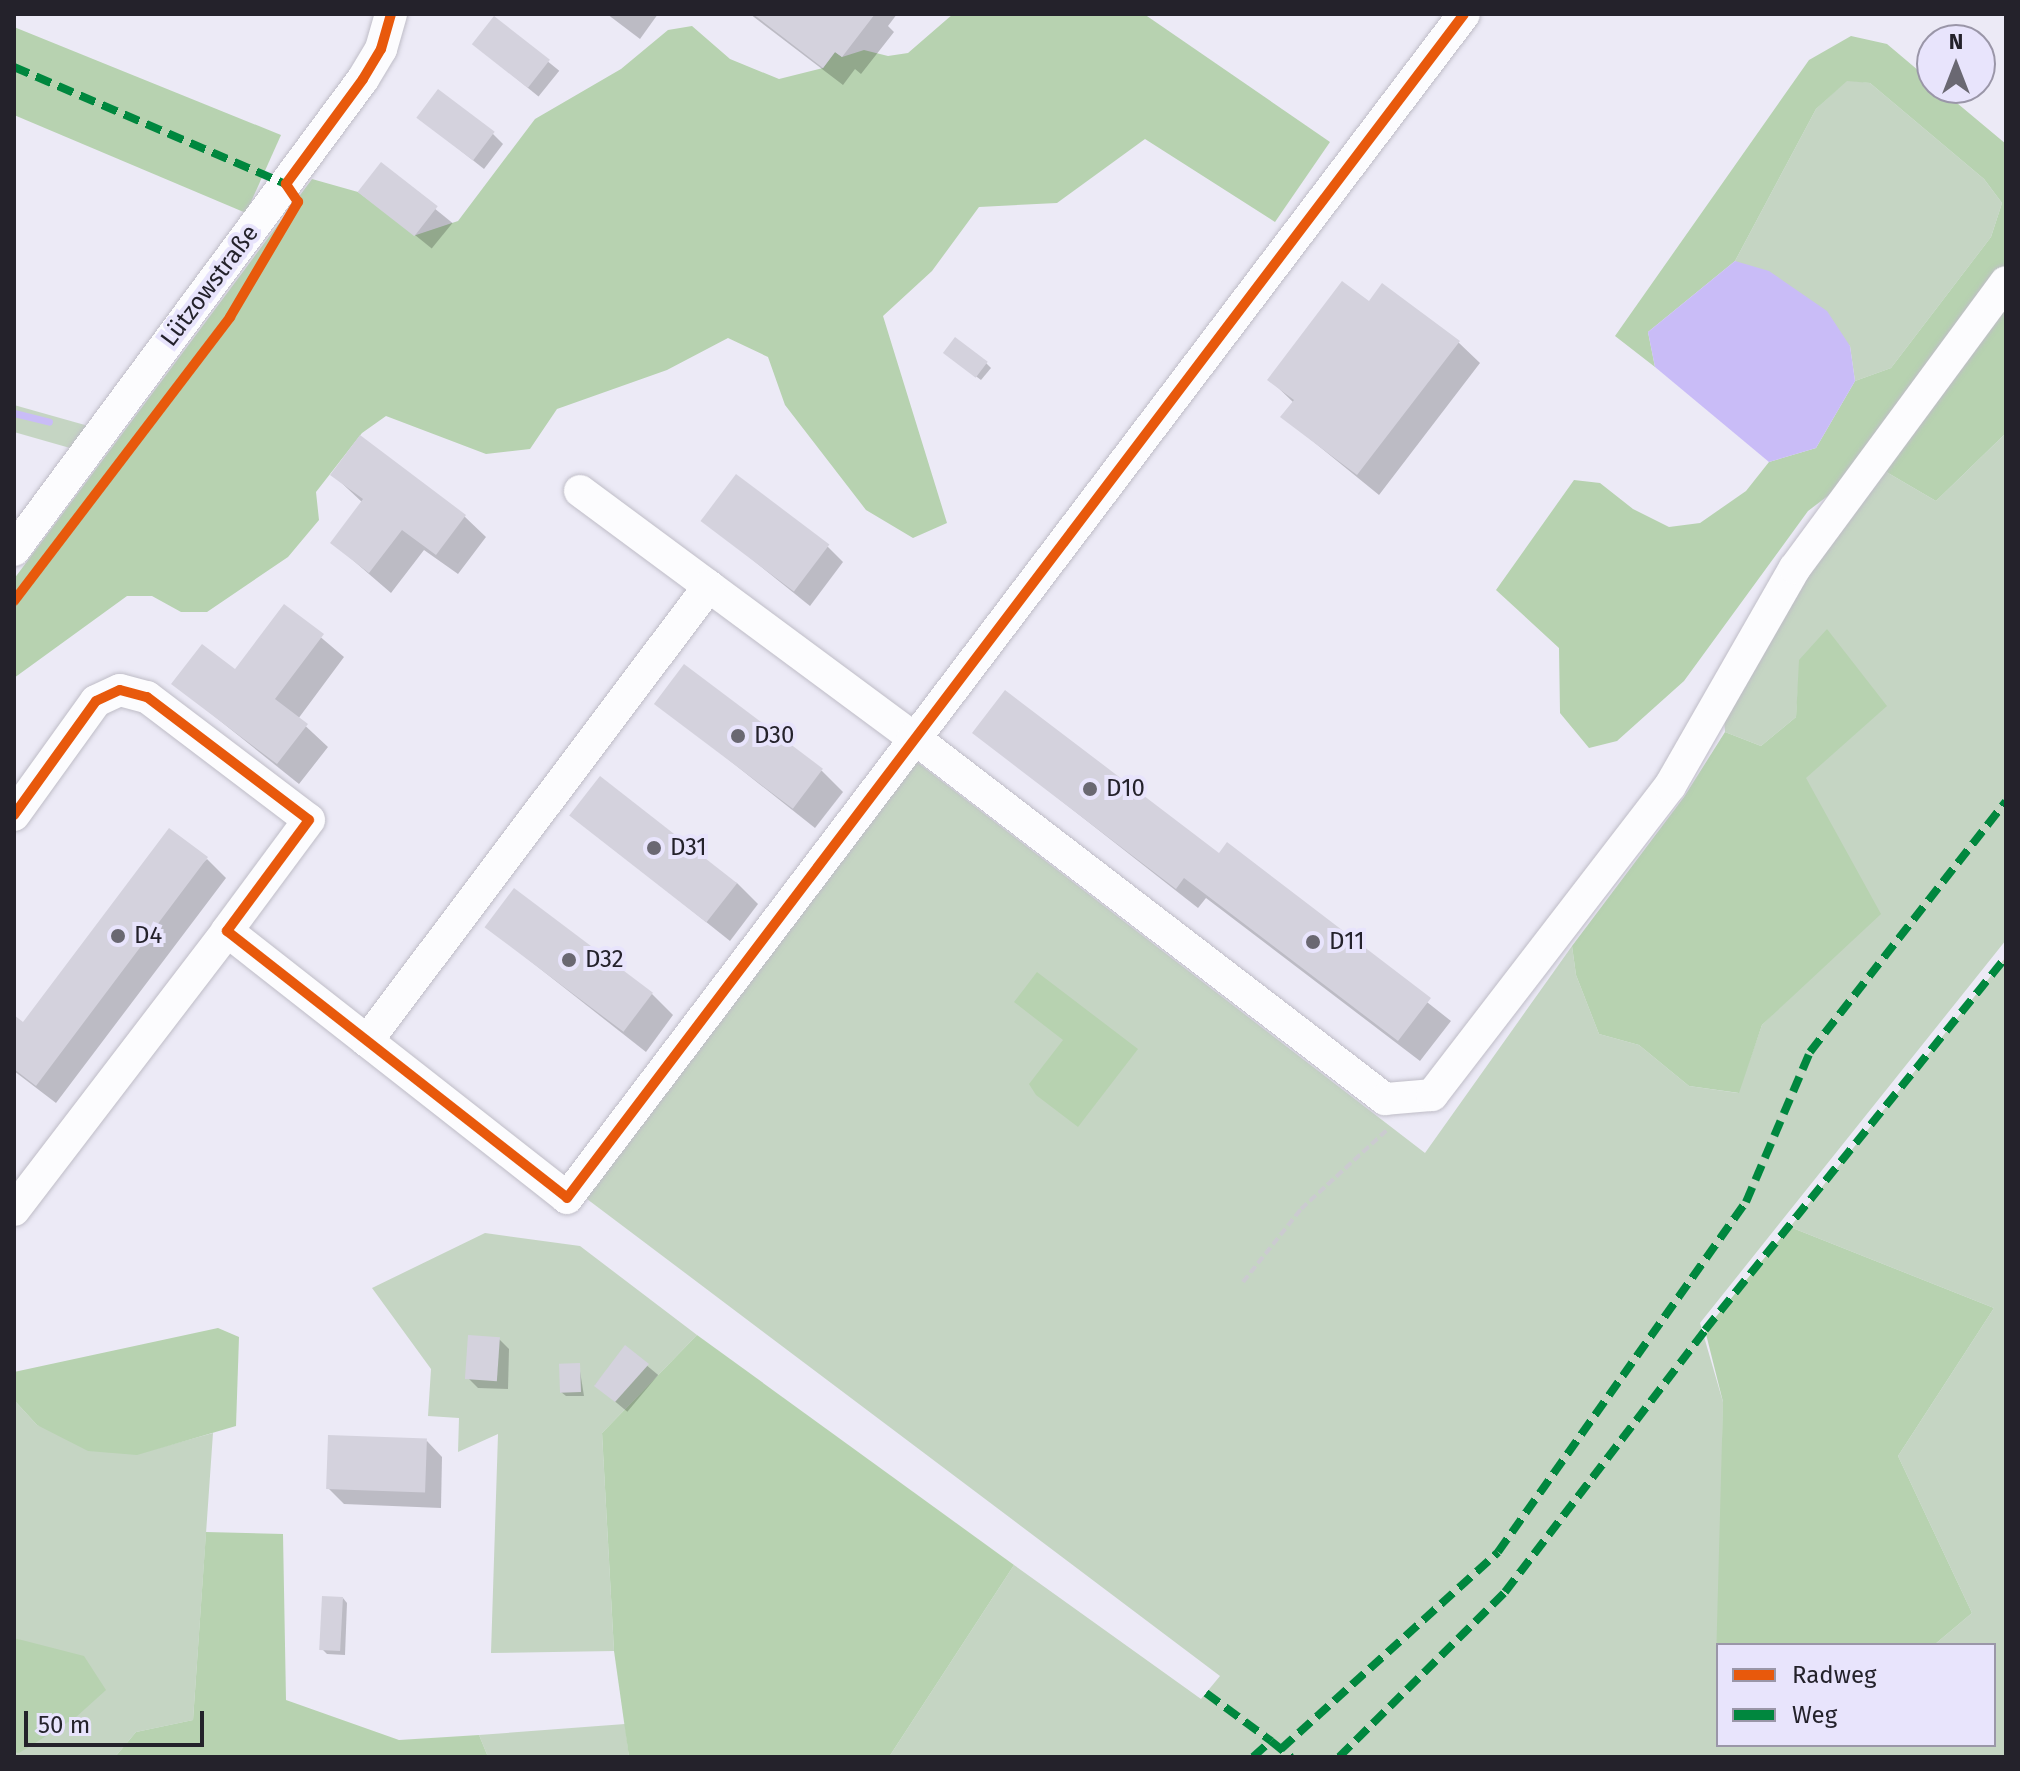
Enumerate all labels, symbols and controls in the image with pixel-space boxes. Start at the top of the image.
north arrow [1916,24,1996,104]
text: N [1949,28,1963,55]
street label: Lützowstraße [155,220,265,352]
place label: D30 [754,722,794,750]
marker: D30 [729,727,747,745]
place label: D10 [1106,775,1145,803]
marker: D10 [1081,780,1099,798]
place label: D31 [670,834,707,862]
marker: D31 [645,839,663,857]
place label: D4 [134,922,162,950]
marker: D4 [109,927,127,945]
place label: D11 [1329,928,1365,956]
marker: D11 [1304,933,1322,951]
place label: D32 [585,946,624,974]
marker: D32 [560,951,578,969]
legend [1716,1643,1996,1747]
text: Radweg [1792,1661,1876,1689]
scale bar [28,1695,208,1745]
text: Weg [1792,1701,1837,1729]
text: 50 m [38,1711,90,1739]

